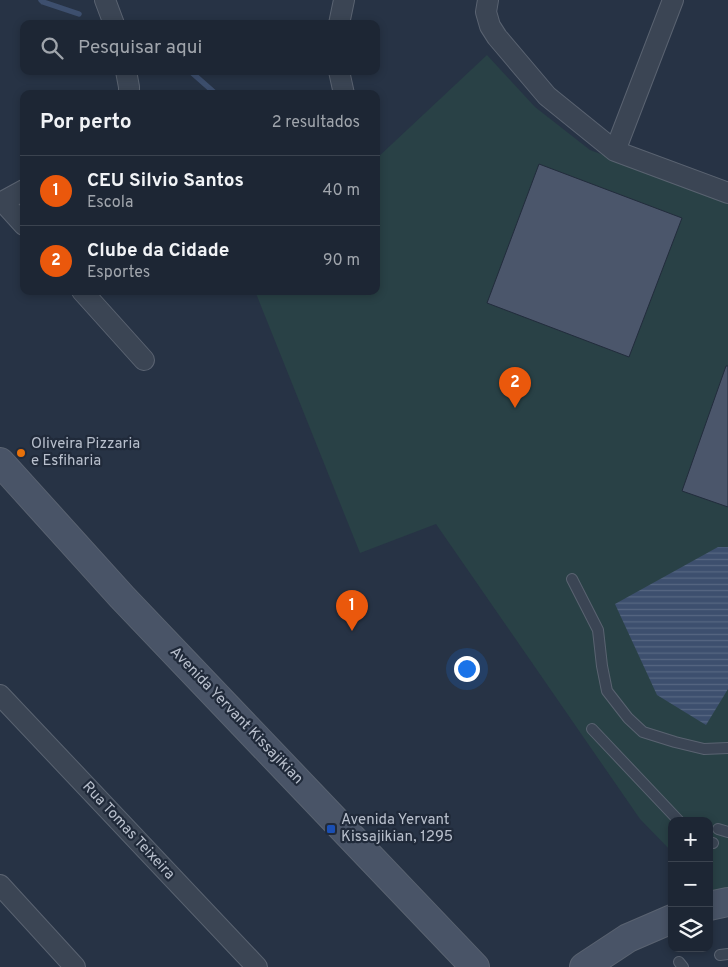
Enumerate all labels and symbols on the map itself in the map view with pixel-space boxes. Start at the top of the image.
pin: 2 [499,367,531,408]
place label: Oliveira Pizzaria e Esfiharia [31,435,140,471]
marker: Oliveira Pizzaria e Esfiharia [15,447,27,459]
pin: 1 [336,590,368,631]
street label: Avenida Yervant Kissajikian [165,643,307,789]
your location [454,656,480,682]
street label: Rua Tomas Teixeira [78,778,178,884]
place label: Avenida Yervant Kissajikian, 1295 [341,811,453,847]
marker: Avenida Yervant Kissajikian, 1295 [325,823,337,835]

